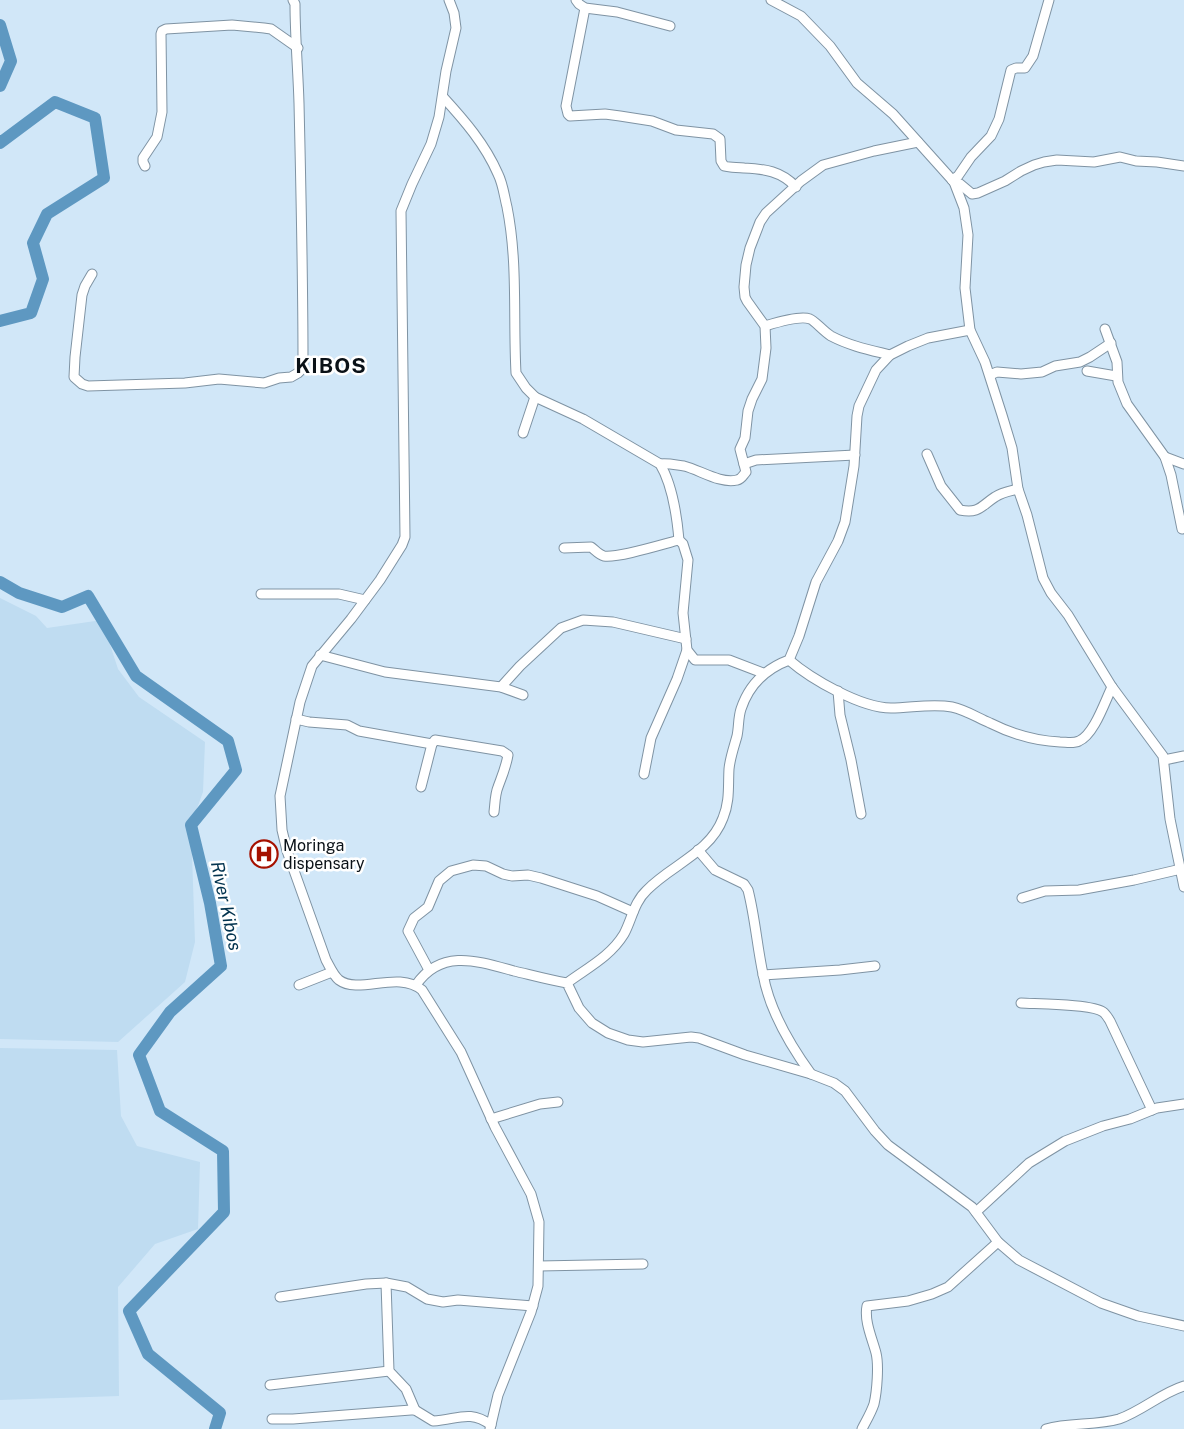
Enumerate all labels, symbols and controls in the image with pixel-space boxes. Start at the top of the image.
district label: KIBOS [295,353,367,378]
place label: Moringa dispensary [283,836,365,873]
hospital icon: Moringa dispensary [249,839,279,869]
water label: River Kibos [207,859,246,953]

